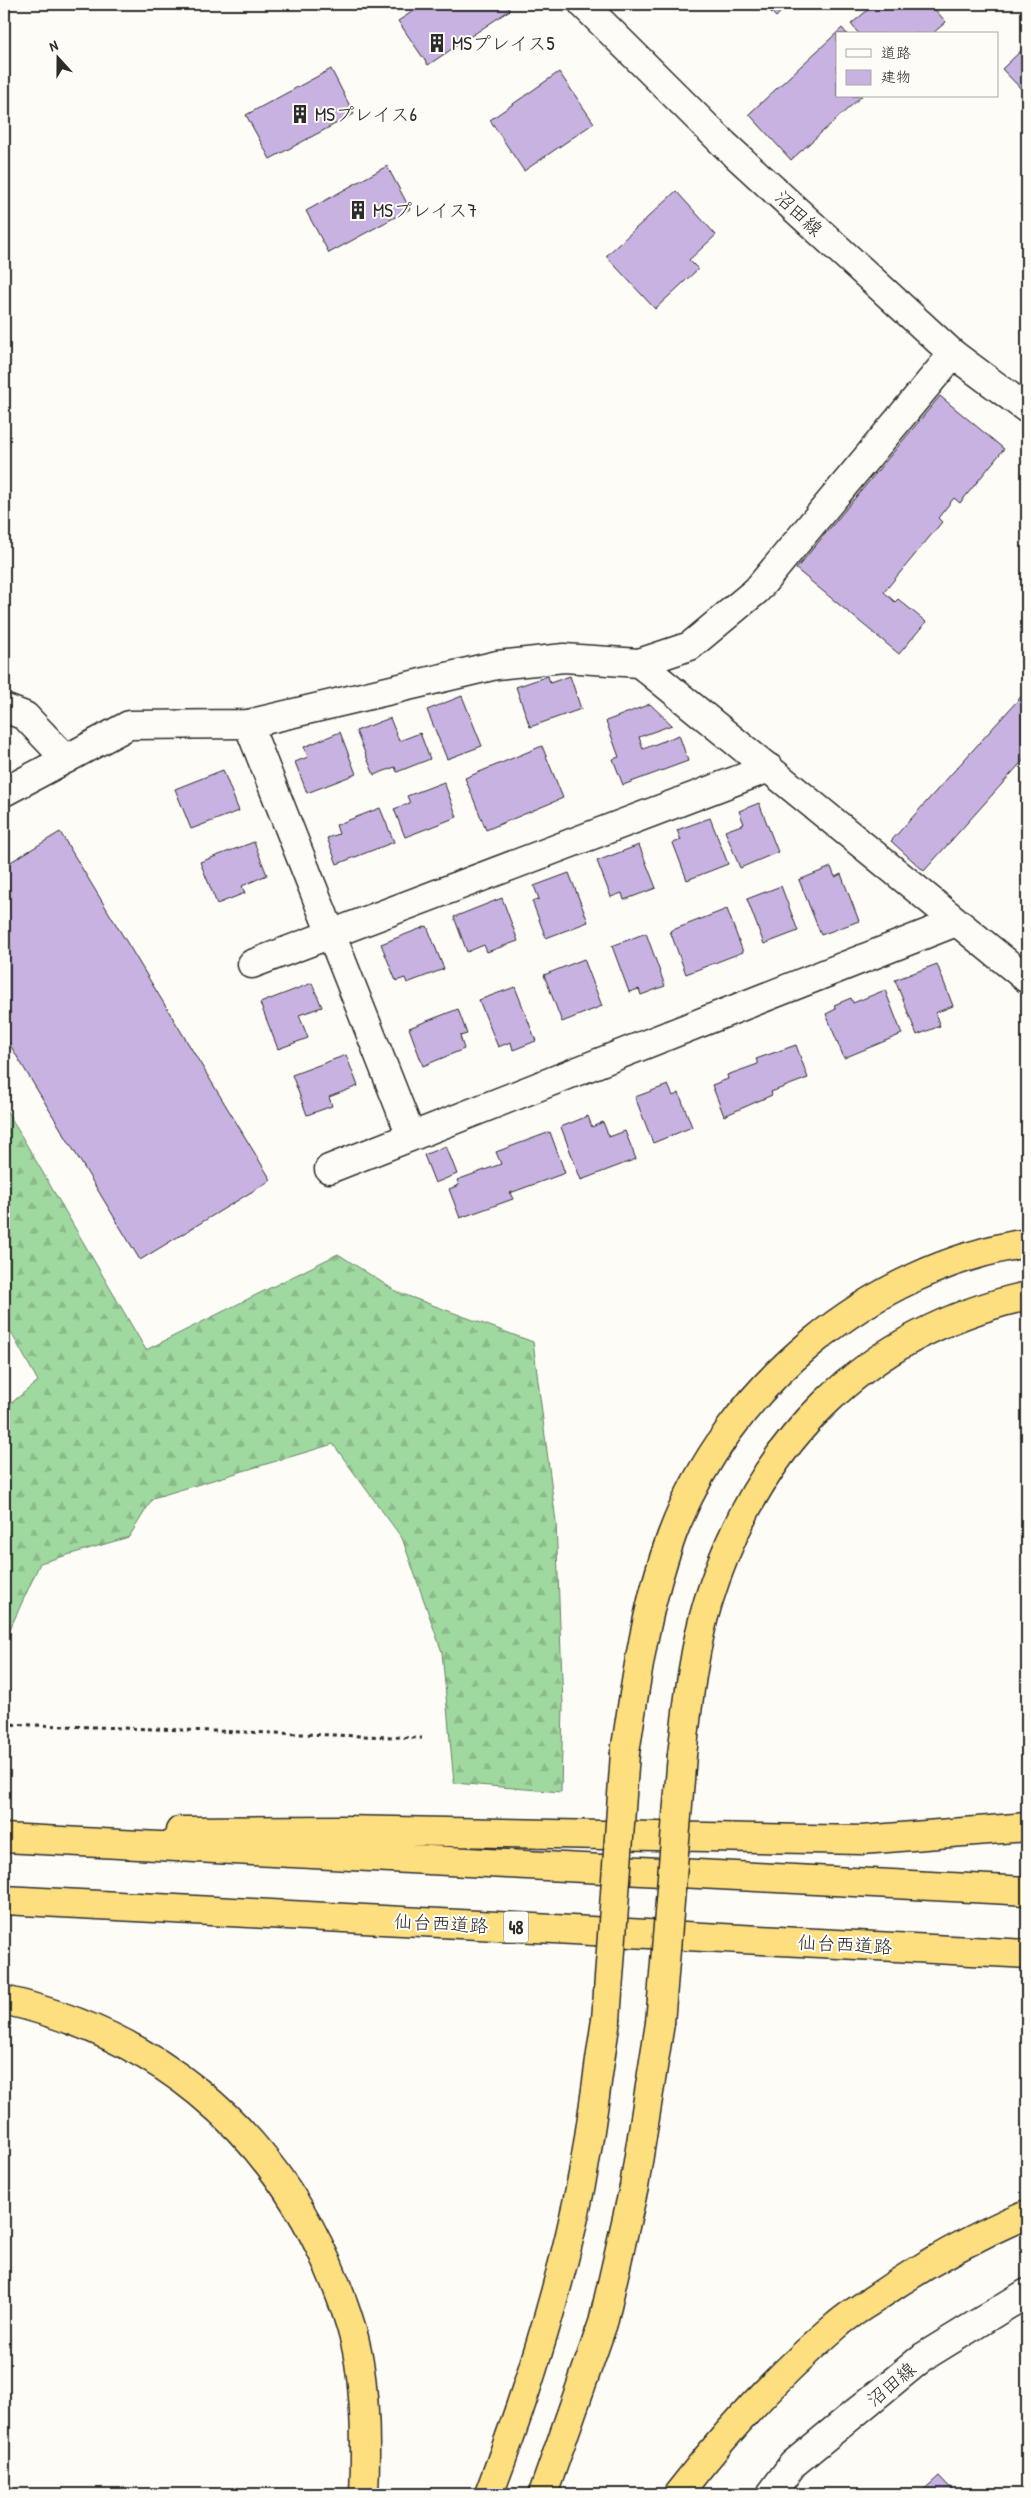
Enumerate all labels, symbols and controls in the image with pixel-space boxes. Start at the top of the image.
place label: MSプレイス5 [452,30,555,56]
north arrow [32,32,82,82]
building icon: MSプレイス5 [426,32,448,54]
legend [836,32,998,98]
text: N [46,35,61,56]
text: 道路 [881,42,911,63]
text: 建物 [881,66,911,87]
place label: MSプレイス6 [315,101,417,127]
building icon: MSプレイス6 [289,103,311,125]
street label: 沼田線 [769,184,829,242]
place label: MSプレイス7 [373,197,477,223]
building icon: MSプレイス7 [347,199,369,221]
street label: 仙台西道路 [393,1908,489,1938]
road number: 48 [504,1911,528,1942]
street label: 仙台西道路 [797,1929,893,1959]
street label: 沼田線 [861,2356,921,2412]

